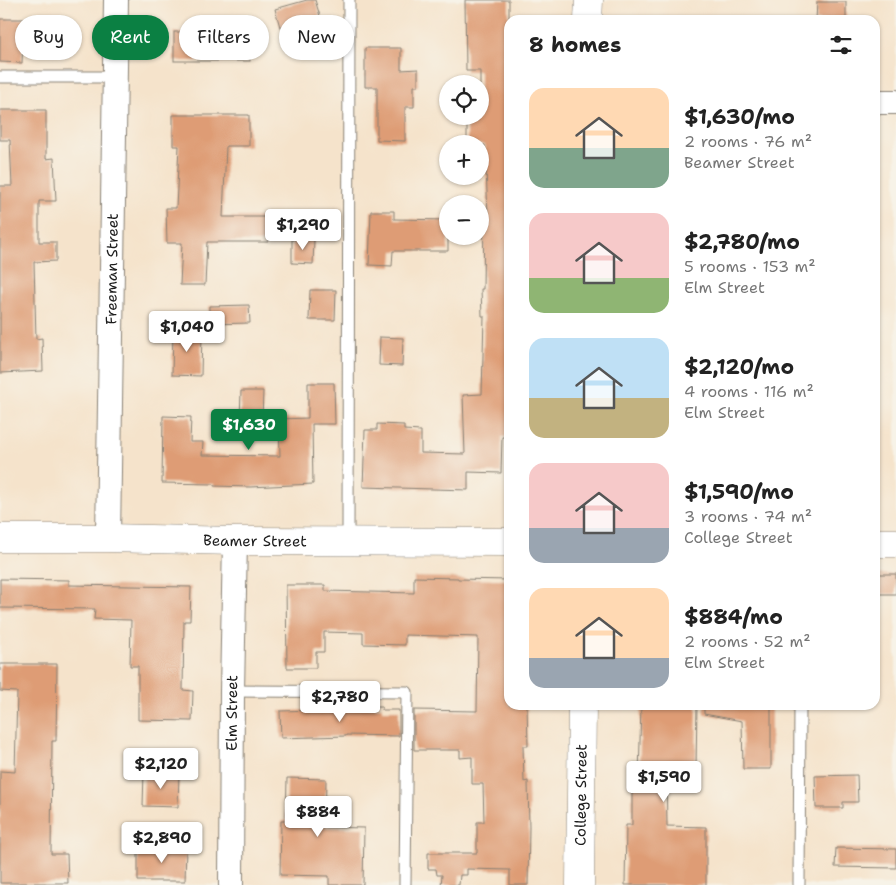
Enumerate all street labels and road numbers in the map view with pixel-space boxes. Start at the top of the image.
street label: Freeman Street [101,213,123,325]
street label: Beamer Street [203,530,307,551]
street label: Elm Street [222,675,242,751]
street label: College Street [570,744,592,846]

